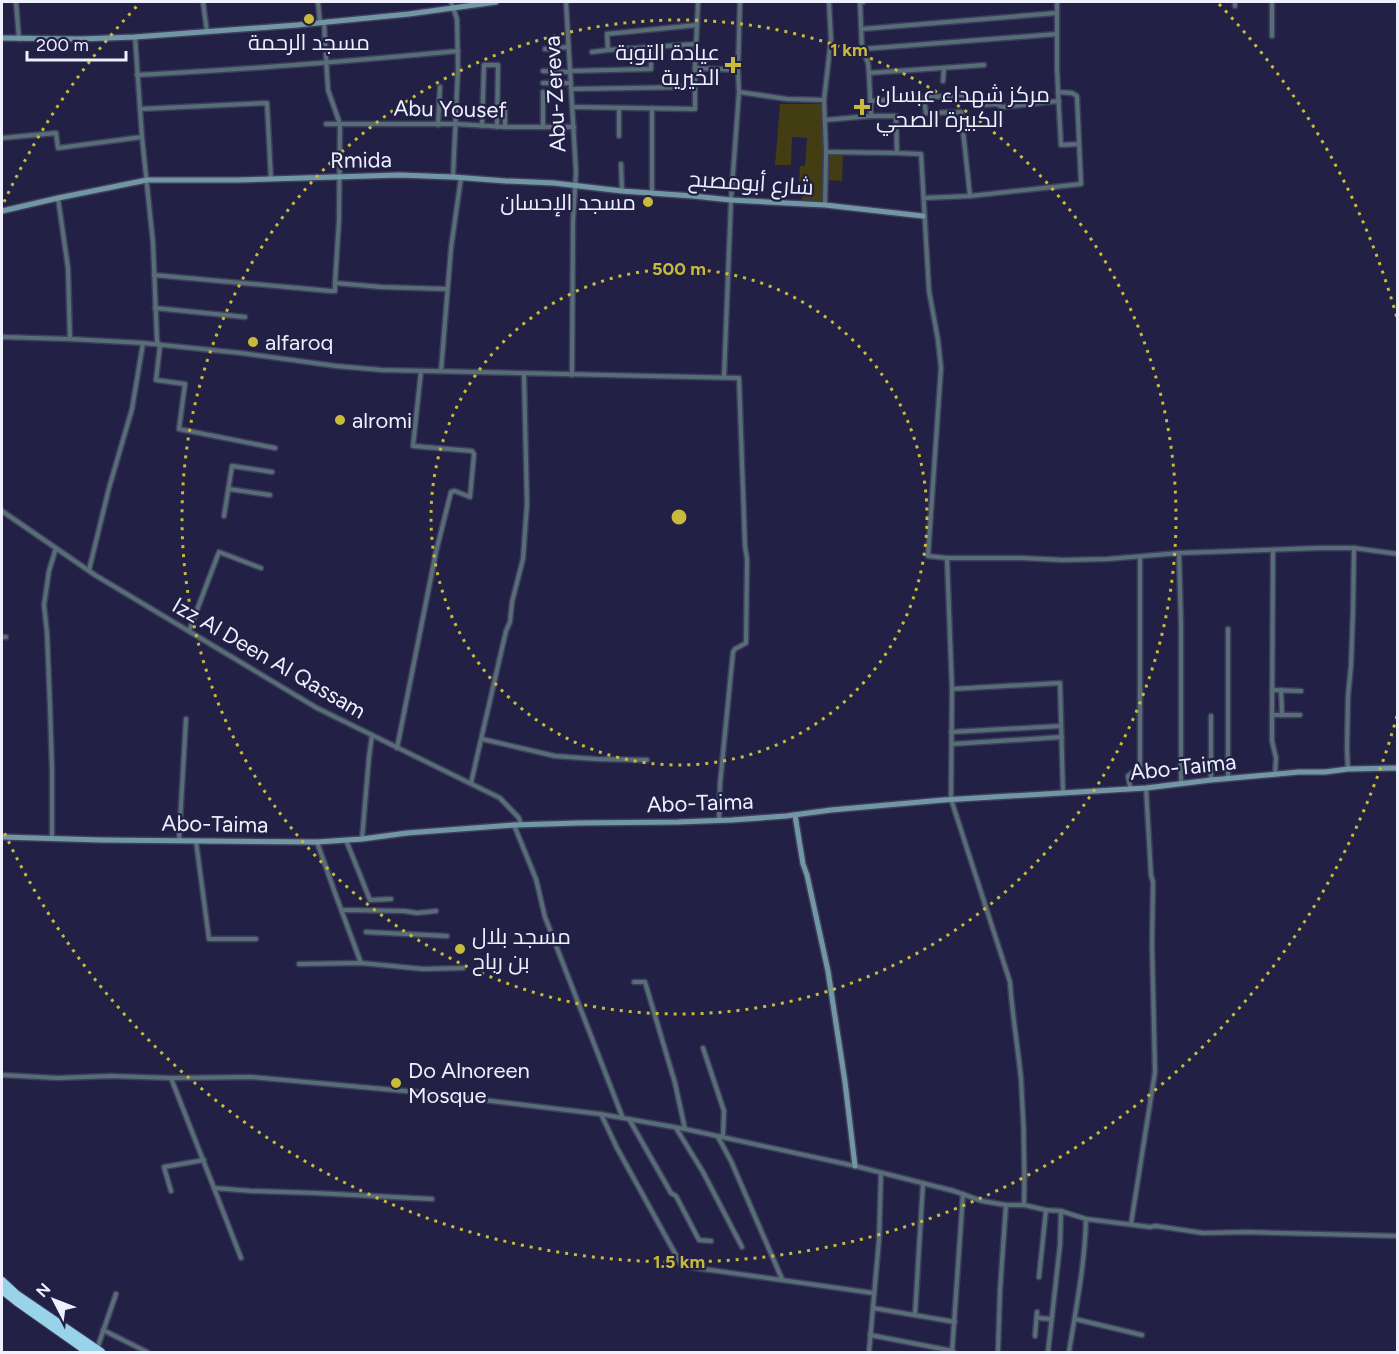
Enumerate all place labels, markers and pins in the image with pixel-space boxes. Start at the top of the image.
marker: مسجد الرحمة [302,12,316,26]
place label: مسجد الرحمة [248,29,370,56]
place label: عيادة التوبة الخيرية [615,39,720,91]
marker: عيادة التوبة الخيرية [724,56,742,74]
place label: مركز شهداء عبسان الكبيرة الصحي [876,81,1050,136]
marker: مركز شهداء عبسان الكبيرة الصحي [853,98,871,116]
place label: مسجد الإحسان [500,189,636,217]
marker: مسجد الإحسان [641,195,655,209]
place label: alfaroq [265,329,333,356]
marker: alfaroq [246,335,260,349]
place label: alromi [352,407,412,434]
marker: alromi [333,413,347,427]
centre of rings [669,507,689,527]
place label: مسجد بلال بن رباح [472,923,571,976]
marker: مسجد بلال بن رباح [453,942,467,956]
place label: Do Alnoreen Mosque [408,1057,530,1109]
marker: Do Alnoreen Mosque [389,1076,403,1090]

